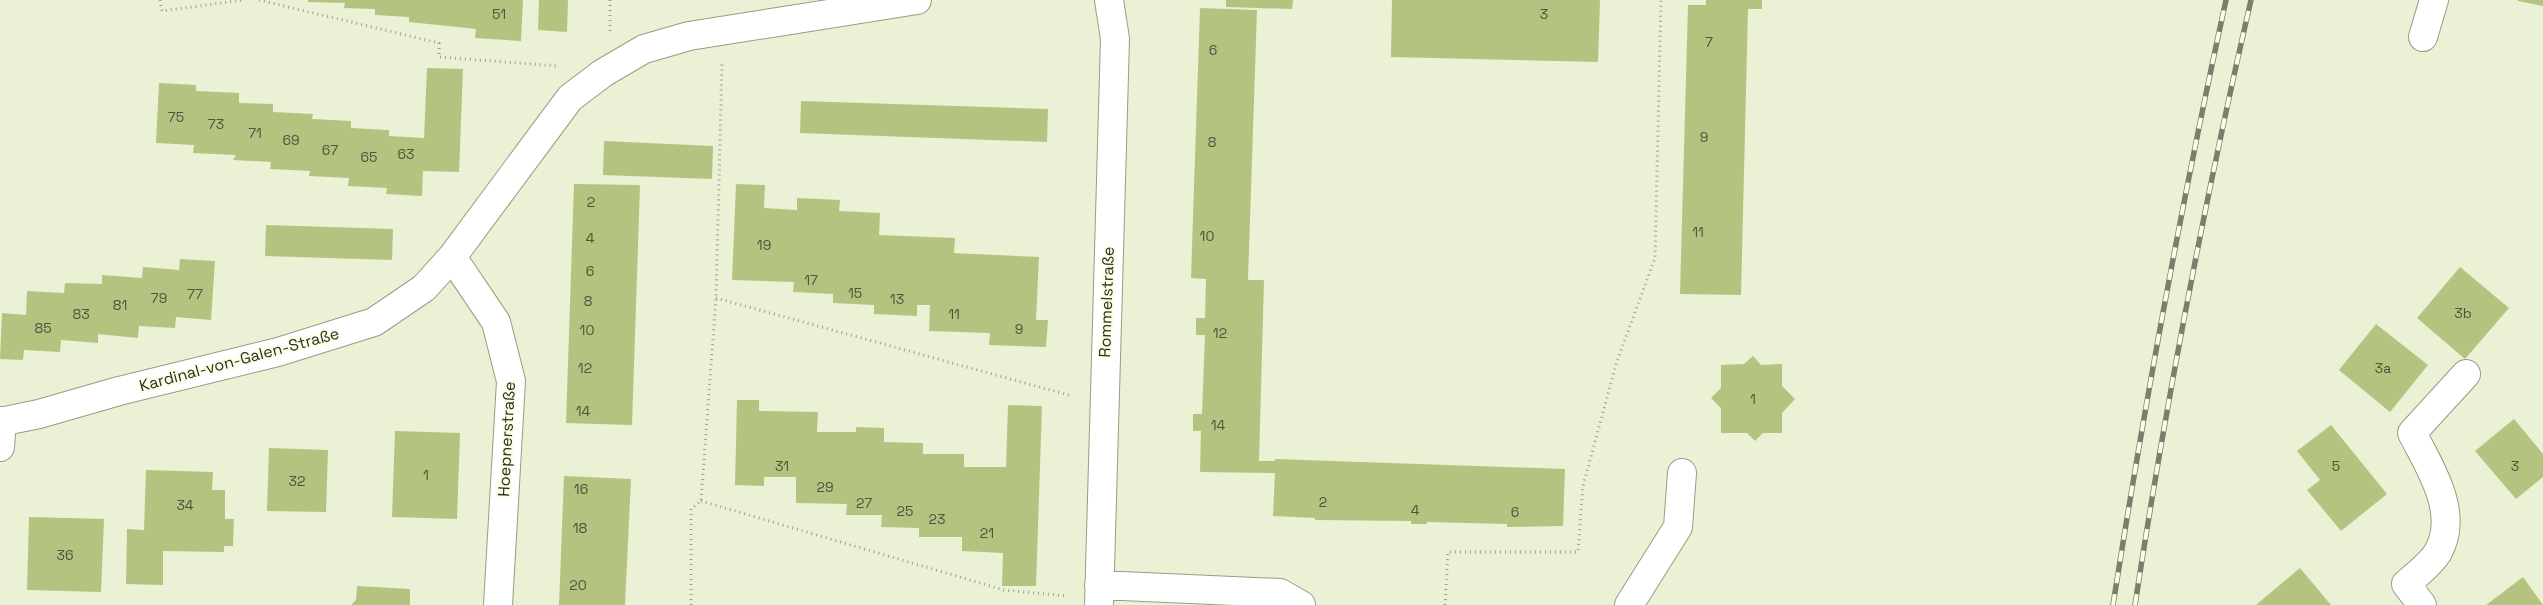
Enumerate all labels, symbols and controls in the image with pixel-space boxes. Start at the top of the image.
house number: 51 [492,5,506,23]
house number: 3 [1540,5,1548,23]
house number: 7 [1705,33,1713,51]
house number: 6 [1209,41,1217,59]
house number: 75 [168,108,184,126]
house number: 73 [208,115,224,133]
house number: 71 [248,124,262,142]
house number: 9 [1700,128,1708,146]
house number: 69 [282,131,300,149]
house number: 8 [1208,133,1217,151]
house number: 67 [322,141,338,159]
house number: 63 [397,145,415,163]
house number: 65 [361,148,377,166]
house number: 2 [587,193,595,211]
house number: 11 [1692,223,1704,241]
house number: 10 [1200,227,1214,245]
house number: 4 [586,229,595,247]
house number: 19 [757,236,771,254]
street label: Rommelstraße [1094,246,1119,358]
house number: 6 [586,262,594,280]
house number: 17 [804,271,818,289]
house number: 15 [848,284,862,302]
house number: 77 [187,285,203,303]
house number: 79 [151,289,167,307]
house number: 13 [890,290,904,308]
house number: 8 [584,292,593,310]
house number: 81 [113,296,127,314]
house number: 3b [2454,304,2472,322]
house number: 83 [72,305,90,323]
house number: 11 [948,305,960,323]
house number: 85 [34,319,52,337]
house number: 9 [1015,320,1023,338]
house number: 10 [580,321,594,339]
street label: Kardinal-von-Galen-Straße [137,323,341,396]
house number: 12 [1213,324,1227,342]
house number: 12 [578,359,592,377]
house number: 3a [2375,359,2391,377]
street label: Hoepnerstraße [493,381,520,497]
house number: 1 [1750,390,1756,408]
house number: 14 [576,402,591,420]
house number: 14 [1211,416,1226,434]
house number: 31 [775,457,789,475]
house number: 5 [2332,457,2340,475]
house number: 3 [2511,457,2519,475]
house number: 1 [423,466,429,484]
house number: 32 [289,472,305,490]
house number: 29 [817,478,833,496]
house number: 16 [574,480,588,498]
house number: 2 [1319,493,1327,511]
house number: 27 [856,494,872,512]
house number: 34 [176,496,194,514]
house number: 4 [1411,501,1420,519]
house number: 25 [897,502,913,520]
house number: 6 [1511,503,1519,521]
house number: 23 [929,510,945,528]
house number: 18 [573,519,588,537]
house number: 21 [980,524,994,542]
house number: 36 [56,546,74,564]
house number: 20 [569,576,587,594]

